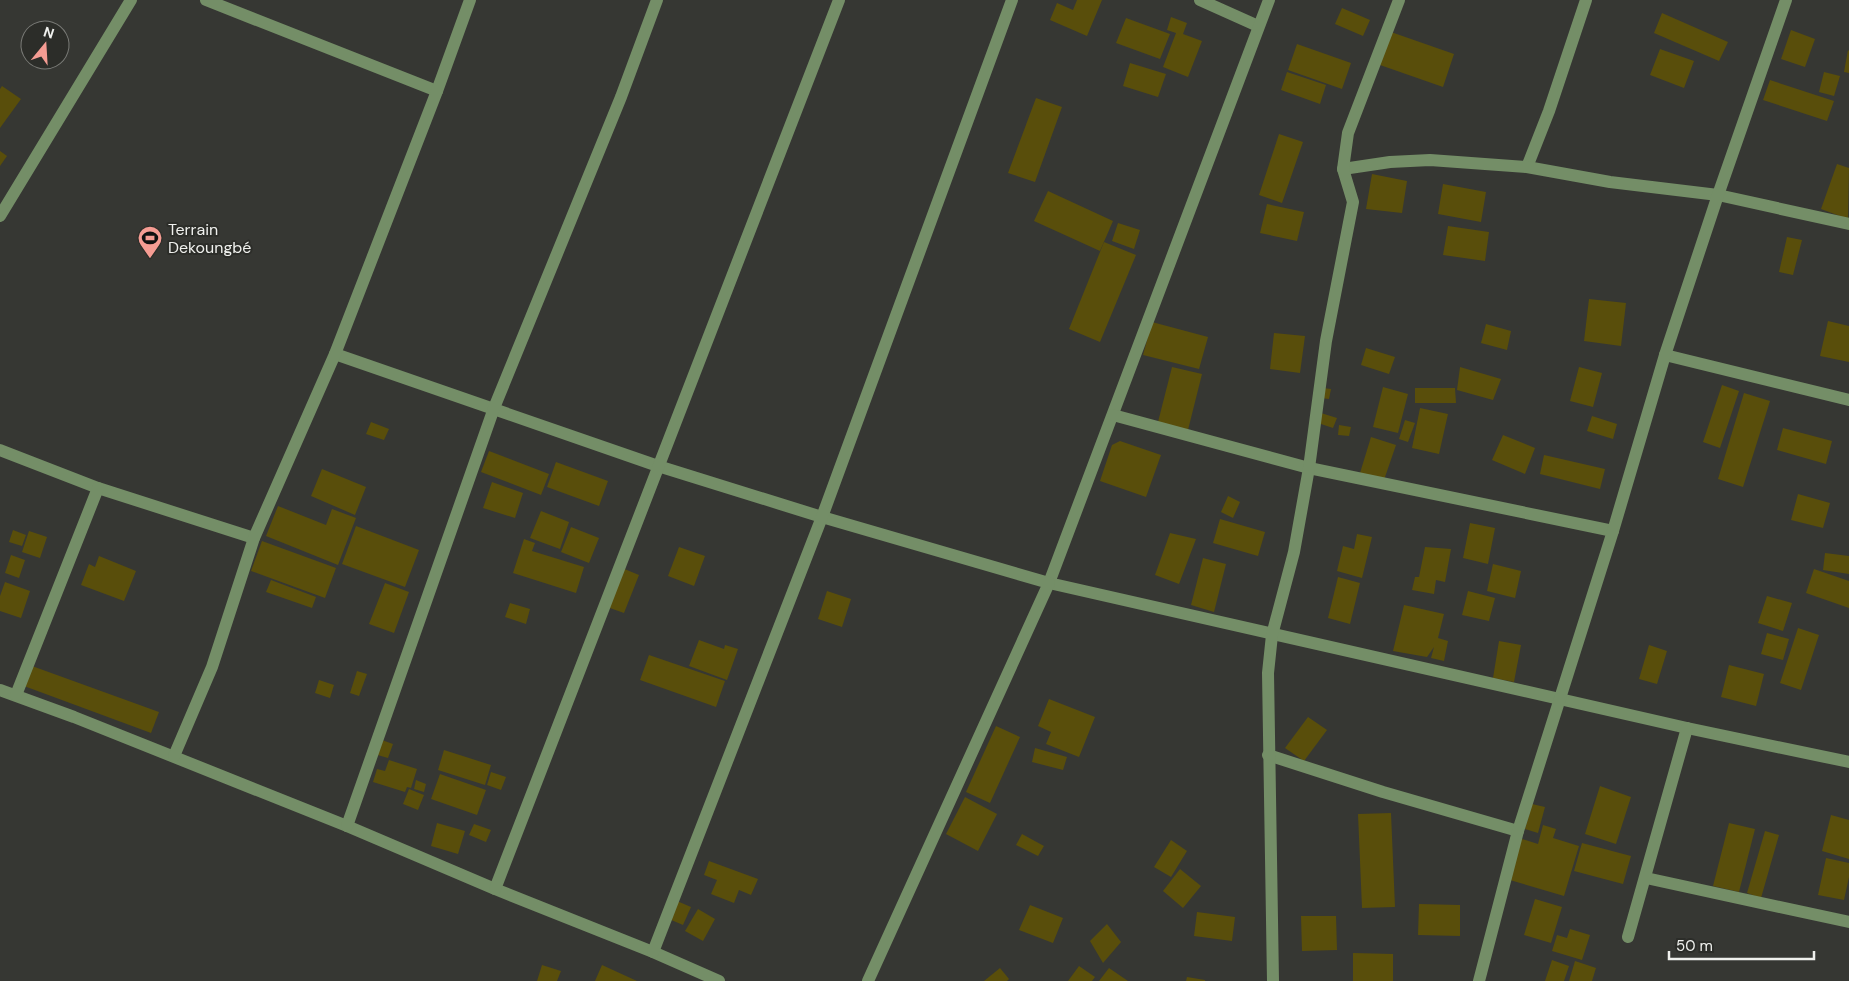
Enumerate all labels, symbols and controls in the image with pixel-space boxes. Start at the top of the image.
north arrow [20,20,70,70]
text: N [41,22,57,43]
place label: Terrain Dekoungbé [168,219,251,258]
sports icon: Terrain Dekoungbé [137,225,163,259]
scale bar [1669,928,1814,960]
text: 50 m [1676,936,1713,956]

